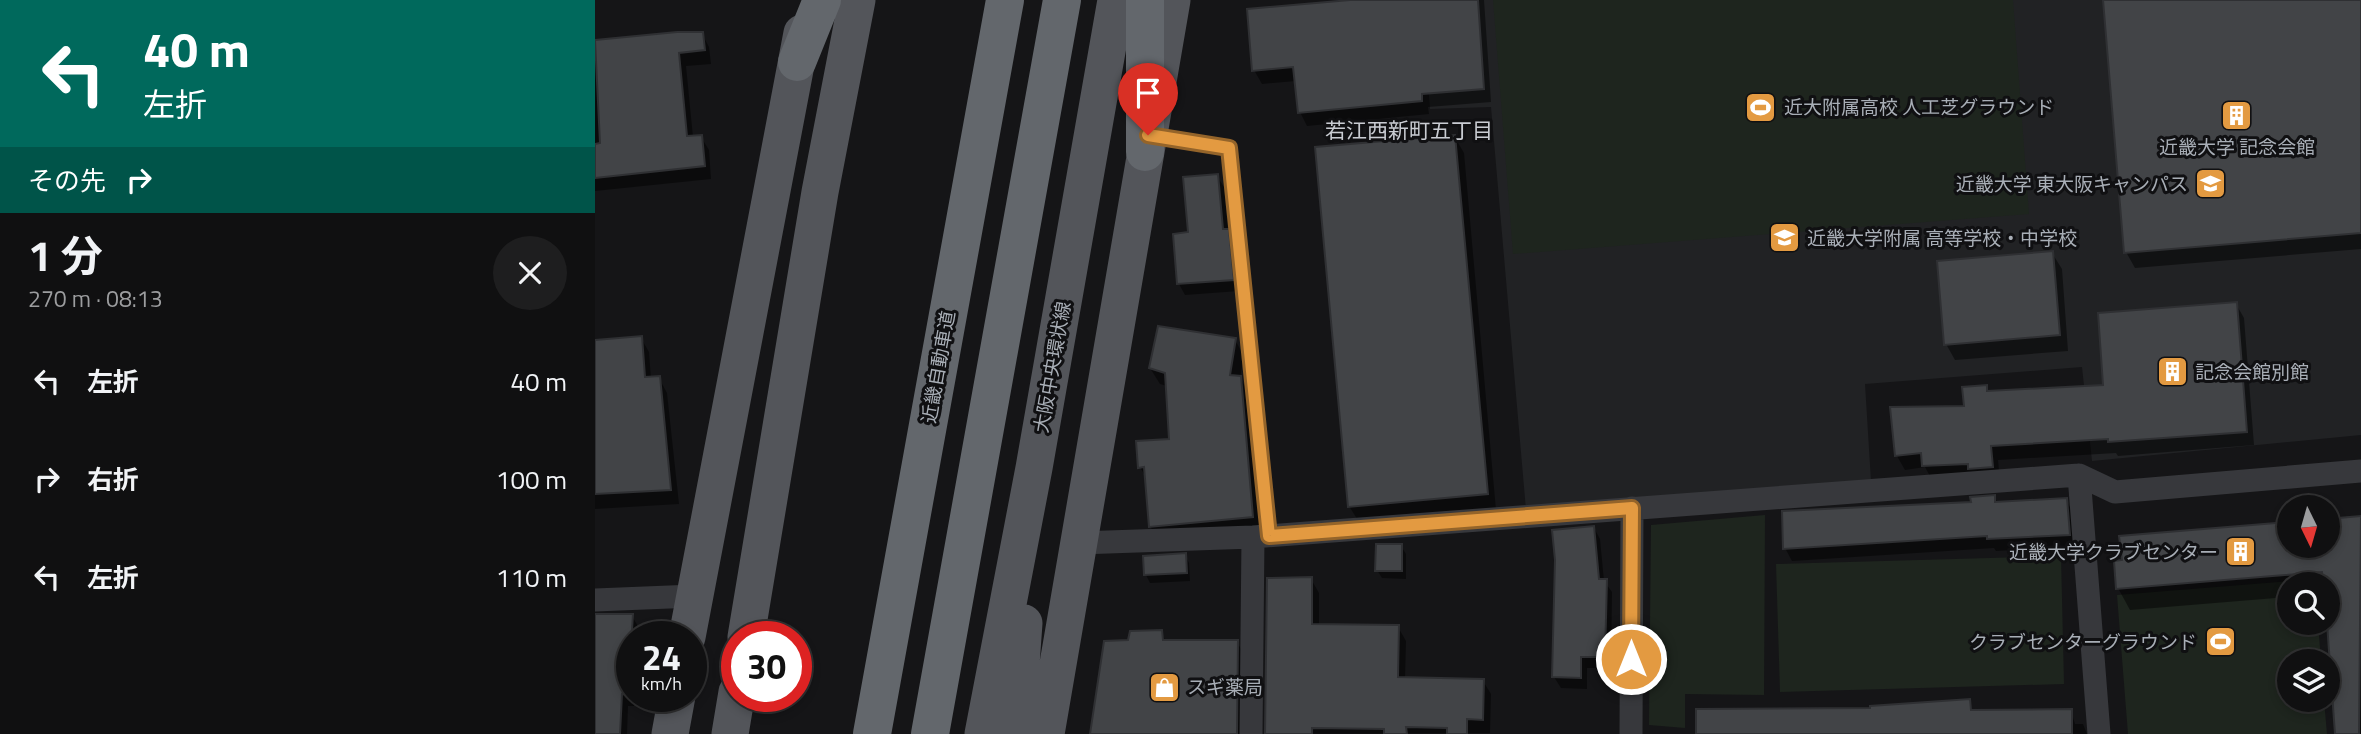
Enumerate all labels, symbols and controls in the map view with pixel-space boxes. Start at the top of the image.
text: 40 m [143,11,250,86]
icon: left [28,28,119,119]
pin [1118,63,1178,135]
icon: arrive [1129,74,1167,112]
text: 左折 [143,80,207,128]
sports icon: 近大附属高校 人工芝グラウンド [1744,90,1778,124]
place label: 近大附属高校 人工芝グラウンド [1784,92,2054,121]
building icon: 近畿大学 記念会館 [2220,99,2254,133]
district label: 若江西新町五丁目 [1325,114,1493,146]
place label: 近畿大学 記念会館 [2159,132,2315,161]
text: その先 [28,161,106,200]
icon: right [120,161,158,199]
school or university icon: 近畿大学 東大阪キャンパス [2194,167,2228,201]
place label: 近畿大学 東大阪キャンパス [1956,169,2188,198]
school or university icon: 近畿大学附属 高等学校・中学校 [1767,221,1801,255]
text: 1 分 [28,223,103,287]
place label: 近畿大学附属 高等学校・中学校 [1807,223,2077,252]
button: close [493,236,567,310]
text: 270 m · 08:13 [28,281,163,316]
street label: 大阪中央環状線 [1026,299,1077,435]
street label: 近畿自動車道 [913,308,962,426]
building icon: 記念会館別館 [2155,355,2189,389]
place label: 記念会館別館 [2195,357,2309,386]
icon: left [28,362,66,400]
text: 左折 [87,362,139,401]
text: 40 m [510,362,567,401]
icon: right [28,460,66,498]
text: 右折 [87,460,139,499]
text: 100 m [496,460,567,499]
north arrow [2277,495,2340,558]
map controls [2277,495,2340,712]
building icon: 近畿大学クラブセンター [2224,535,2258,569]
place label: 近畿大学クラブセンター [2009,537,2218,566]
icon: left [28,558,66,596]
text: 左折 [87,558,139,597]
text: 110 m [496,558,567,597]
button: search [2277,572,2340,635]
speed limit sign: 30 [721,621,812,712]
position arrow [1594,622,1668,696]
sports icon: クラブセンターグラウンド [2203,625,2237,659]
place label: クラブセンターグラウンド [1969,627,2197,656]
text: 24 [642,630,681,684]
button: layers [2277,649,2340,712]
text: km/h [641,670,682,697]
shop icon: スギ薬局 [1147,670,1181,704]
place label: スギ薬局 [1187,672,1263,701]

